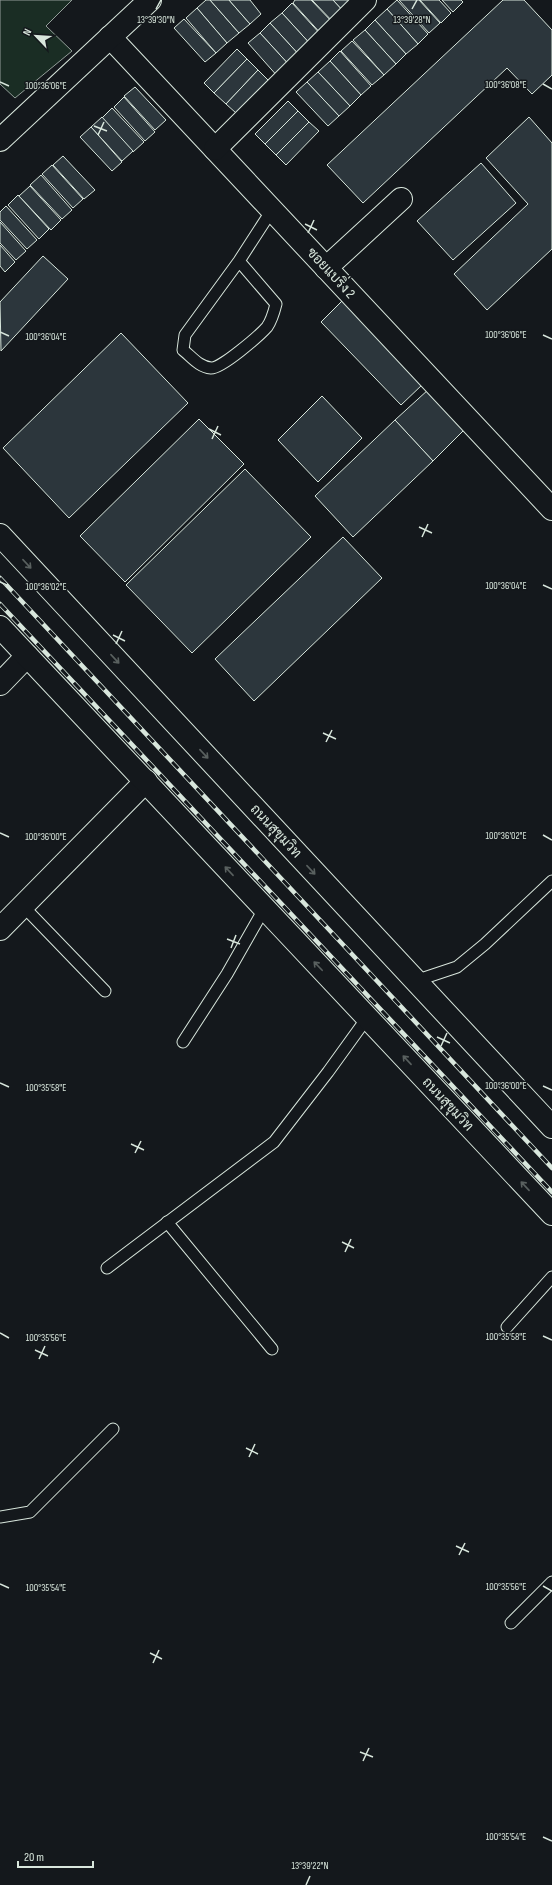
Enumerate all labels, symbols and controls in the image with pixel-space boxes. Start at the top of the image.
text: 13°39'30"N [137,14,175,26]
text: 13°39'28"N [393,14,431,26]
north arrow [16,16,56,56]
text: N [20,26,35,37]
text: 100°36'08"E [485,79,527,91]
text: 100°36'06"E [25,80,67,92]
street label: ซอยแบริ่ง 2 [303,242,361,302]
text: 100°36'06"E [485,329,527,341]
text: 100°36'04"E [25,331,67,343]
one-way arrow [22,559,31,569]
text: 100°36'04"E [485,580,527,592]
text: 100°36'02"E [25,581,67,593]
one-way arrow [110,654,120,664]
one-way arrow [199,749,209,759]
street label: ถนนสุขุมวิท [246,801,305,862]
text: 100°36'02"E [485,830,527,842]
text: 100°36'00"E [25,831,67,843]
one-way arrow [307,865,316,875]
one-way arrow [224,866,234,876]
one-way arrow [313,961,323,971]
one-way arrow [403,1055,412,1066]
street label: ถนนสุขุมวิท [418,1074,477,1135]
text: 100°36'00"E [485,1080,527,1092]
text: 100°35'58"E [26,1082,66,1094]
one-way arrow [520,1181,530,1191]
text: 100°35'58"E [486,1331,526,1343]
text: 100°35'56"E [26,1332,66,1344]
text: 100°35'56"E [486,1581,526,1593]
text: 100°35'54"E [26,1582,66,1594]
text: 100°35'54"E [486,1831,526,1843]
scale bar [18,1843,93,1869]
text: 20 m [24,1850,44,1865]
text: 13°39'22"N [291,1860,329,1872]

